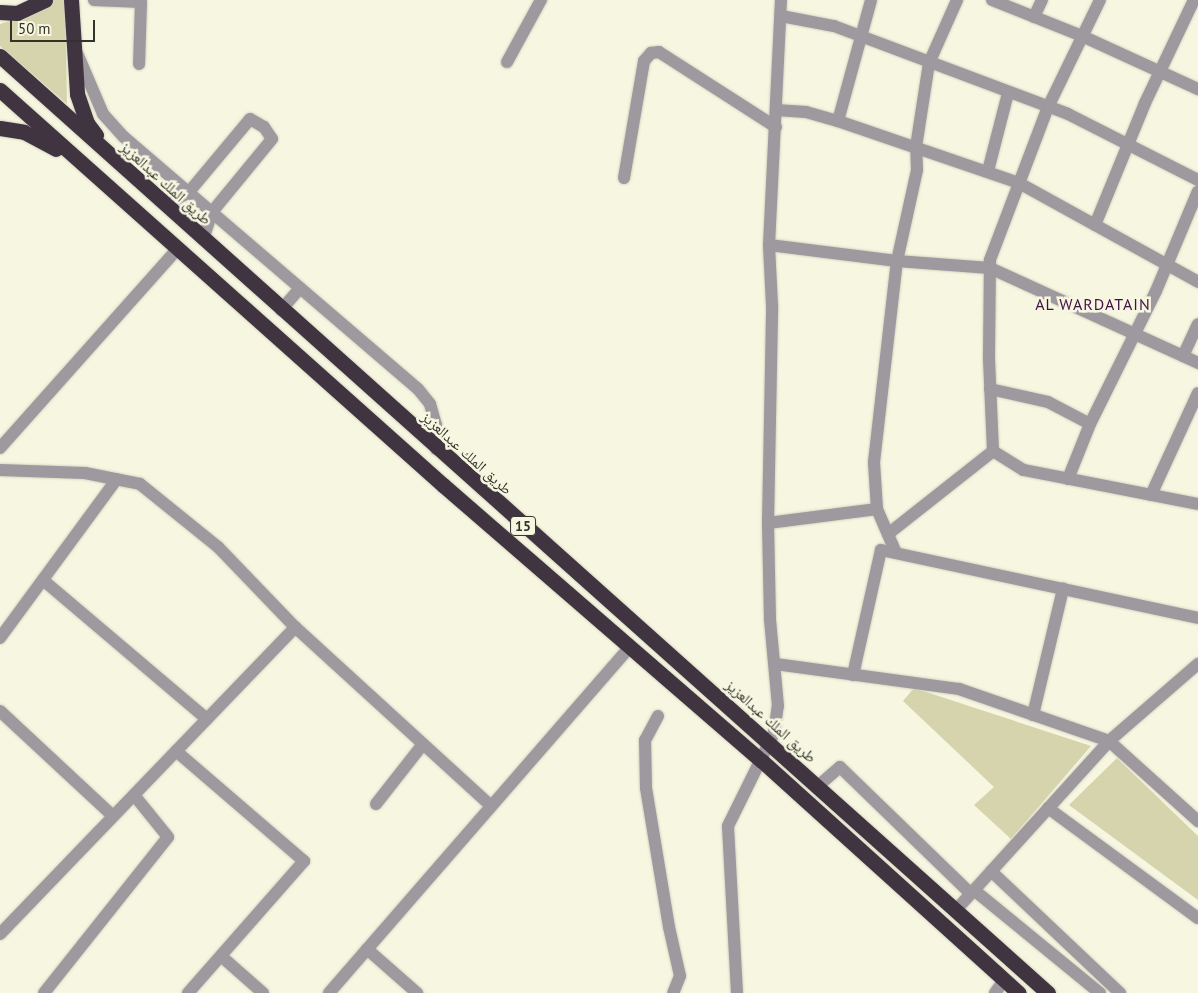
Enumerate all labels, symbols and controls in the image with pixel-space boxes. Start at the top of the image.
scale bar [12,10,98,42]
text: 50 m [18,19,51,38]
street label: طريق الملك عبدالعزيز [117,138,215,228]
district label: AL WARDATAIN [1033,294,1153,314]
street label: طريق الملك عبدالعزيز [418,408,516,498]
road number: 15 [509,514,537,538]
street label: طريق الملك عبدالعزيز [722,676,820,766]

